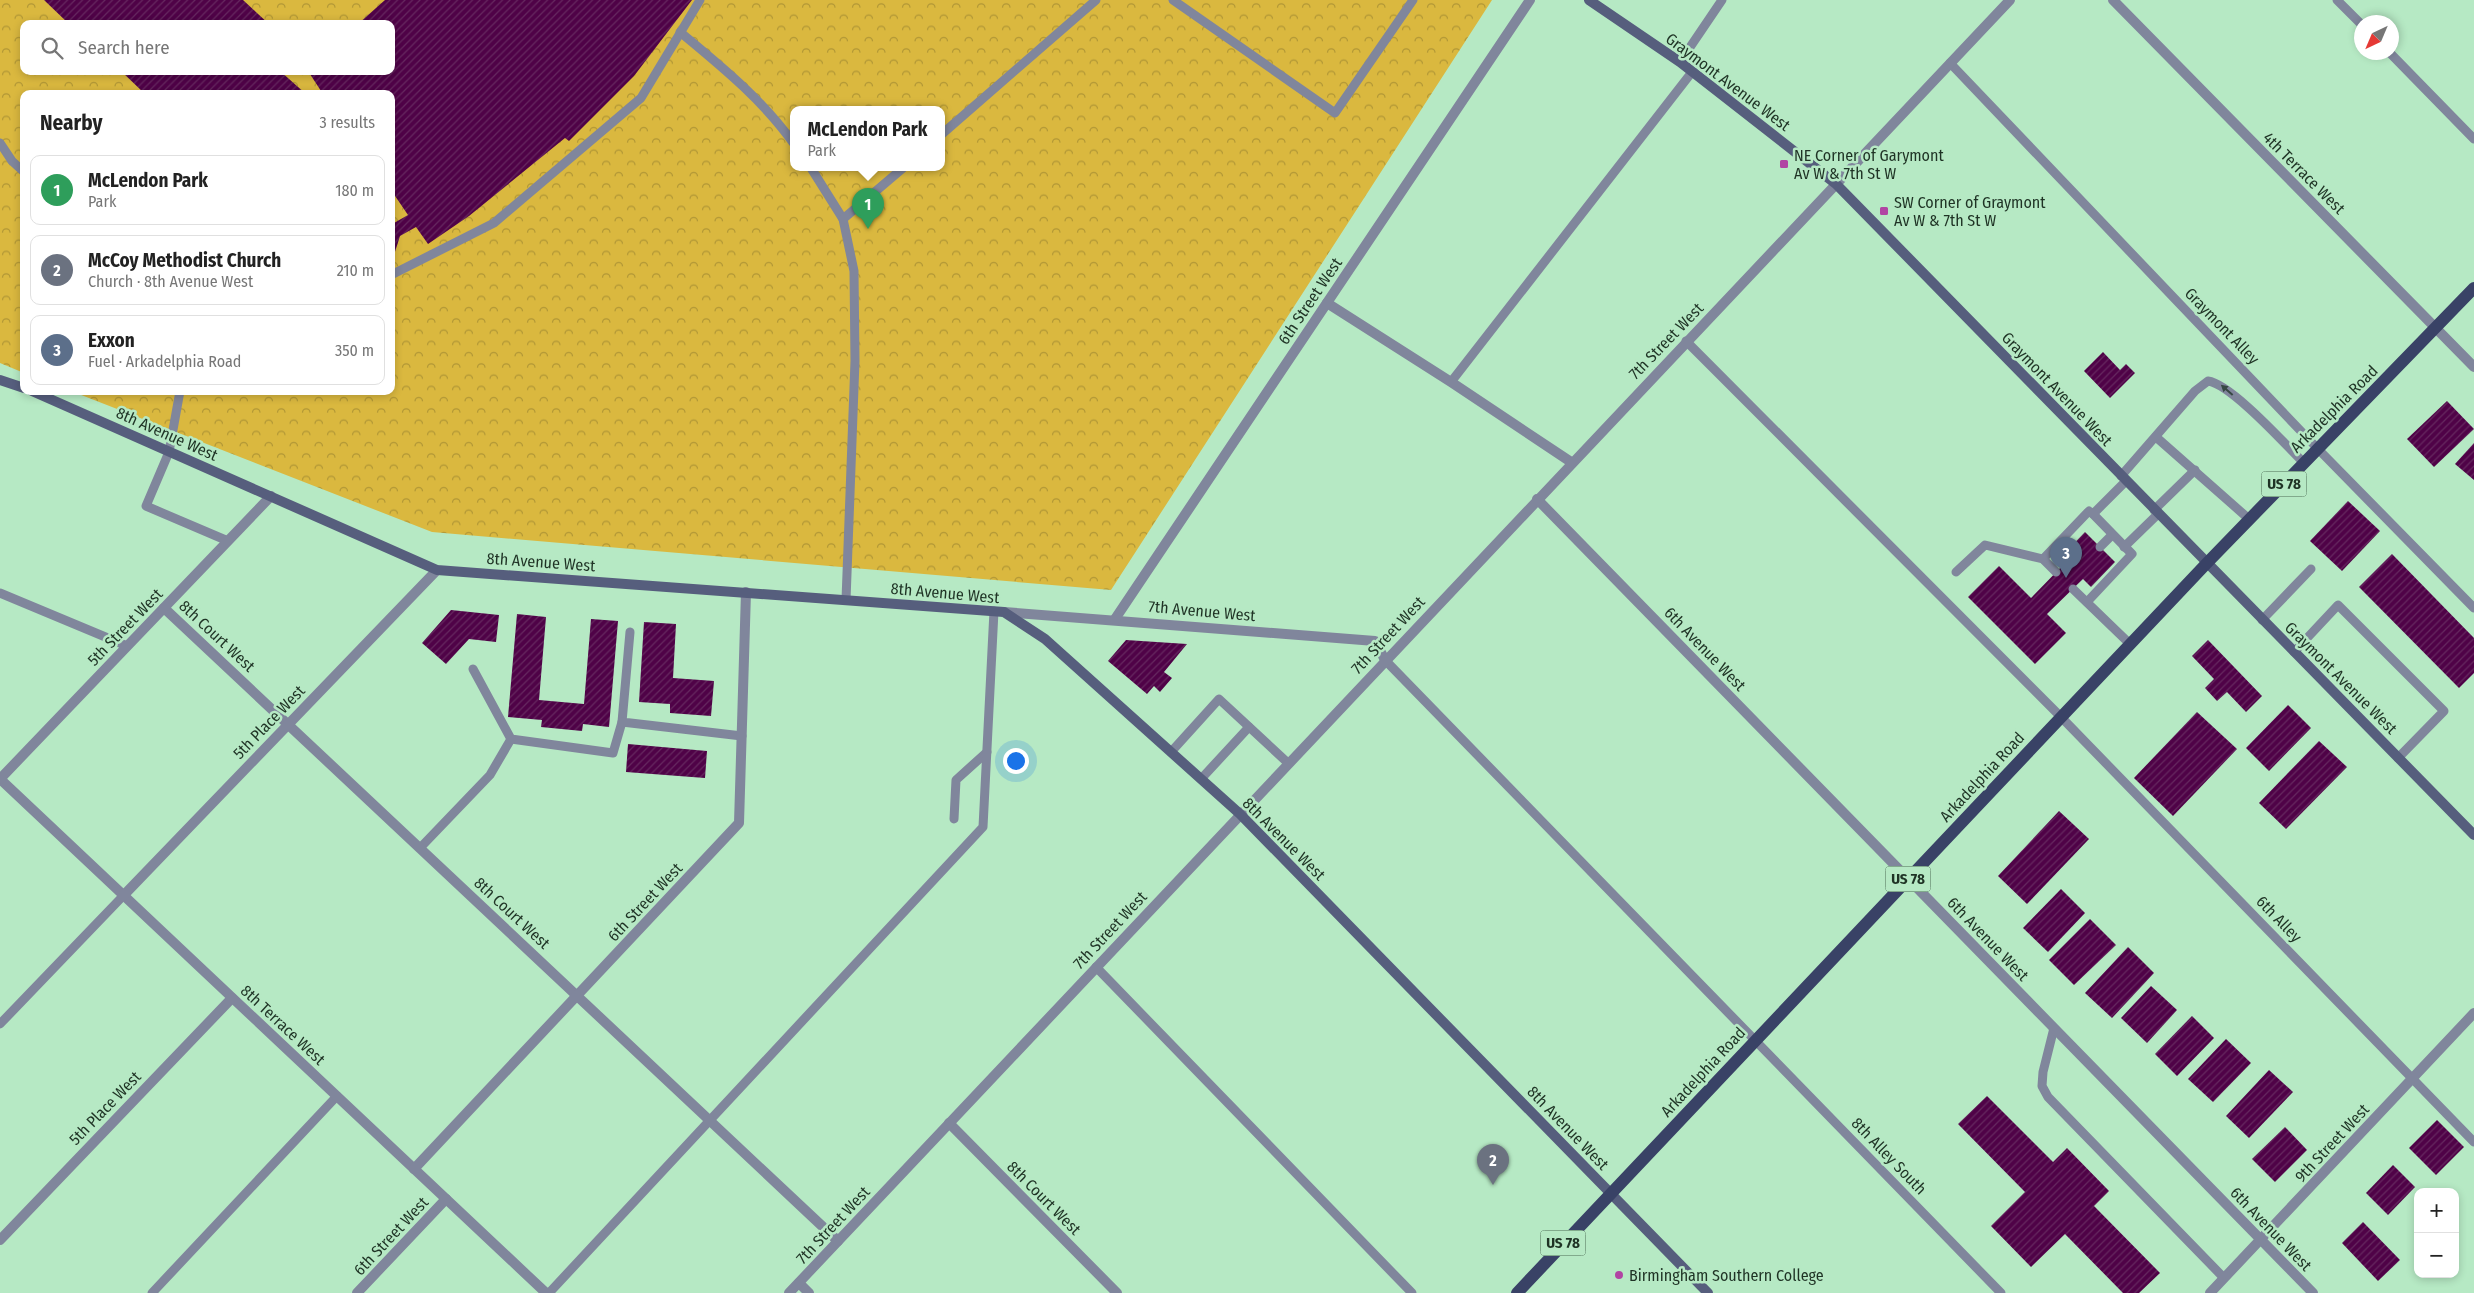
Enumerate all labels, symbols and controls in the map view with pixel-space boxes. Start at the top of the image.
north arrow [2354,15,2399,60]
search box [20,20,395,75]
street label: Graymont Avenue West [1662,29,1795,135]
icon: search [38,34,66,62]
text: Search here [78,36,170,59]
popup [790,106,945,171]
text: Nearby [40,110,102,136]
text: 3 results [319,113,375,132]
text: McLendon Park [808,118,927,141]
street label: 4th Terrace West [2259,128,2349,218]
text: Park [808,141,836,160]
place label: NE Corner of Garymont Av W & 7th St W [1794,146,1944,183]
marker: NE Corner of Garymont Av W & 7th St W [1778,158,1790,170]
text: McLendon Park [88,169,208,192]
text: 1 [54,181,60,200]
text: 180 m [335,181,374,200]
pin: 1 [852,188,884,229]
text: Park [88,192,116,211]
place label: SW Corner of Graymont Av W & 7th St W [1894,193,2046,230]
marker: SW Corner of Graymont Av W & 7th St W [1878,205,1890,217]
text: McCoy Methodist Church [88,249,281,272]
street label: 6th Street West [1274,253,1346,348]
text: 2 [53,261,61,280]
text: 210 m [337,261,374,280]
text: Church · 8th Avenue West [88,272,253,291]
street label: Graymont Alley [2181,284,2264,369]
street label: 7th Street West [1625,298,1708,383]
street label: Graymont Avenue West [1998,328,2117,450]
text: Exxon [88,329,135,352]
text: 3 [53,341,61,360]
text: 350 m [335,341,374,360]
text: Fuel · Arkadelphia Road [88,352,241,371]
street label: Arkadelphia Road [2286,361,2382,457]
one-way arrow [2221,384,2233,396]
street label: 8th Avenue West [113,403,221,465]
road number: US 78 [2262,472,2306,496]
pin: 3 [2050,537,2082,578]
street label: 8th Avenue West [486,549,597,575]
street label: 8th Avenue West [890,579,1001,607]
street label: 5th Street West [84,584,167,669]
street label: 7th Street West [1347,592,1429,678]
street label: 8th Court West [175,596,259,676]
street label: 7th Avenue West [1148,597,1257,625]
street label: 6th Avenue West [1660,603,1750,695]
street label: Graymont Avenue West [2281,618,2402,739]
street label: 5th Place West [229,681,309,763]
street label: Arkadelphia Road [1936,728,2028,826]
your location [1003,748,1029,774]
street label: 8th Avenue West [1239,794,1330,885]
street label: 6th Street West [604,858,687,945]
road number: US 78 [1886,866,1930,892]
street label: 8th Court West [470,873,554,953]
street label: 7th Street West [1069,887,1151,973]
street label: 6th Alley [2252,892,2306,947]
street label: 6th Avenue West [1943,893,2033,985]
street label: 8th Terrace West [237,981,330,1069]
street label: Arkadelphia Road [1657,1023,1749,1121]
street label: 5th Place West [65,1067,145,1149]
street label: 8th Avenue West [1523,1082,1613,1174]
street label: 9th Street West [2291,1099,2374,1186]
street label: 8th Alley South [1848,1114,1930,1198]
pin: 2 [1477,1144,1509,1185]
street label: 8th Court West [1003,1157,1085,1239]
street label: 7th Street West [792,1182,874,1268]
street label: 6th Avenue West [2226,1183,2316,1275]
map controls [2414,1188,2459,1278]
button: + [2414,1188,2459,1233]
street label: 6th Street West [350,1192,433,1279]
road number: US 78 [1540,1230,1586,1256]
button: − [2414,1233,2459,1278]
place label: Birmingham Southern College [1629,1266,1824,1285]
marker: Birmingham Southern College [1613,1269,1625,1281]

